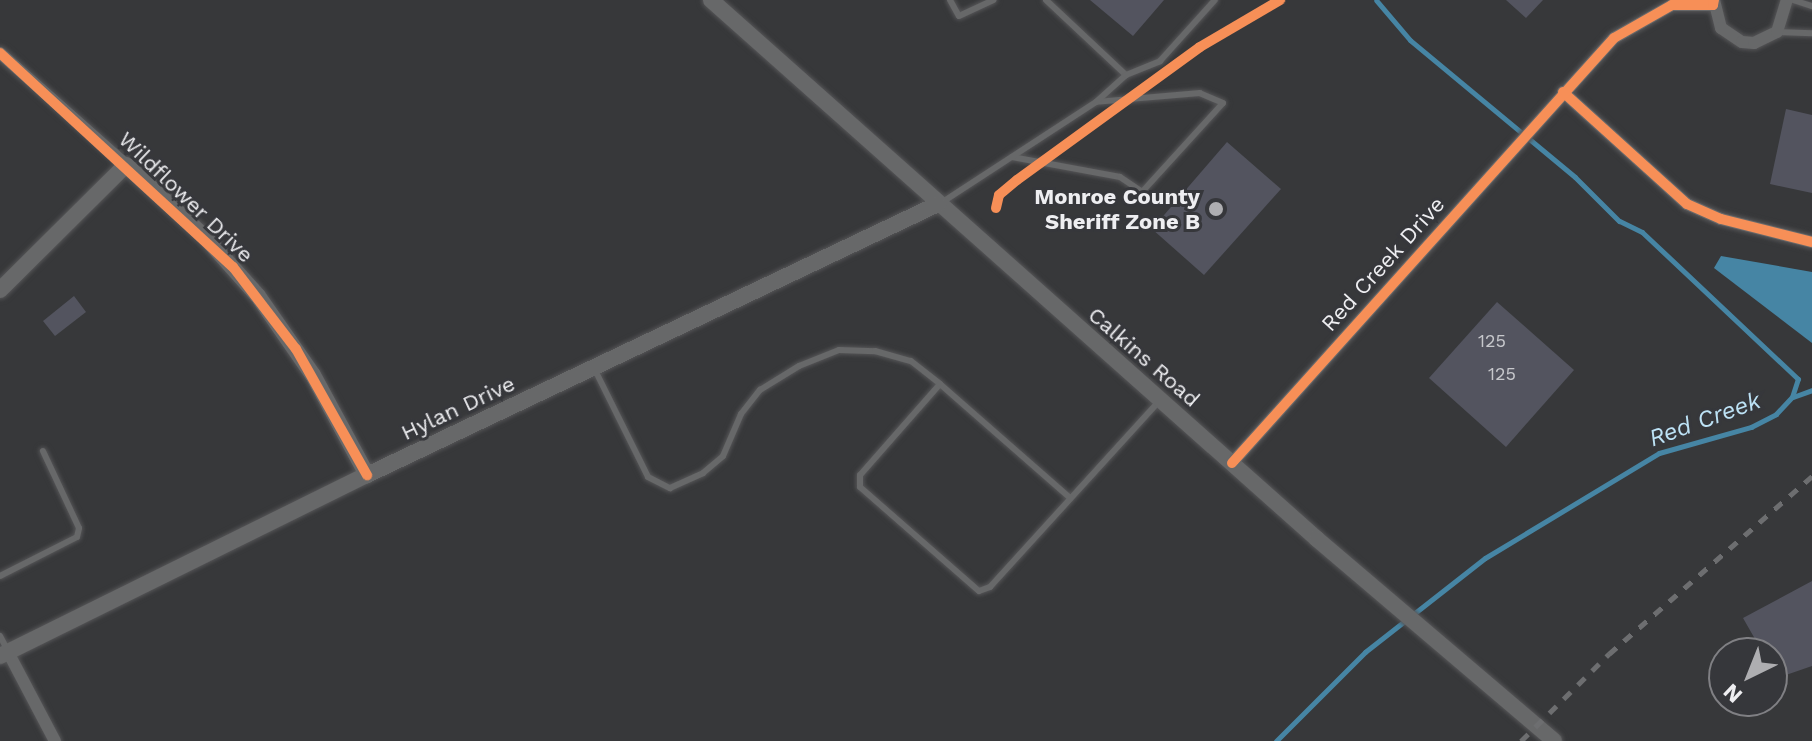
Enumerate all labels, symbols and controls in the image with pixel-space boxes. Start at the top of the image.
street label: Wildflower Drive [113,126,259,268]
place label: Monroe County Sheriff Zone B [1034,183,1200,234]
street label: Red Creek Drive [1316,191,1450,337]
marker: Monroe County Sheriff Zone B [1207,200,1225,218]
street label: Calkins Road [1083,301,1205,413]
house number: 125 [1478,330,1506,352]
house number: 125 [1488,363,1516,385]
street label: Hylan Drive [397,370,519,446]
water label: Red Creek [1645,386,1765,454]
north arrow [1708,637,1788,717]
text: N [1718,679,1747,708]

